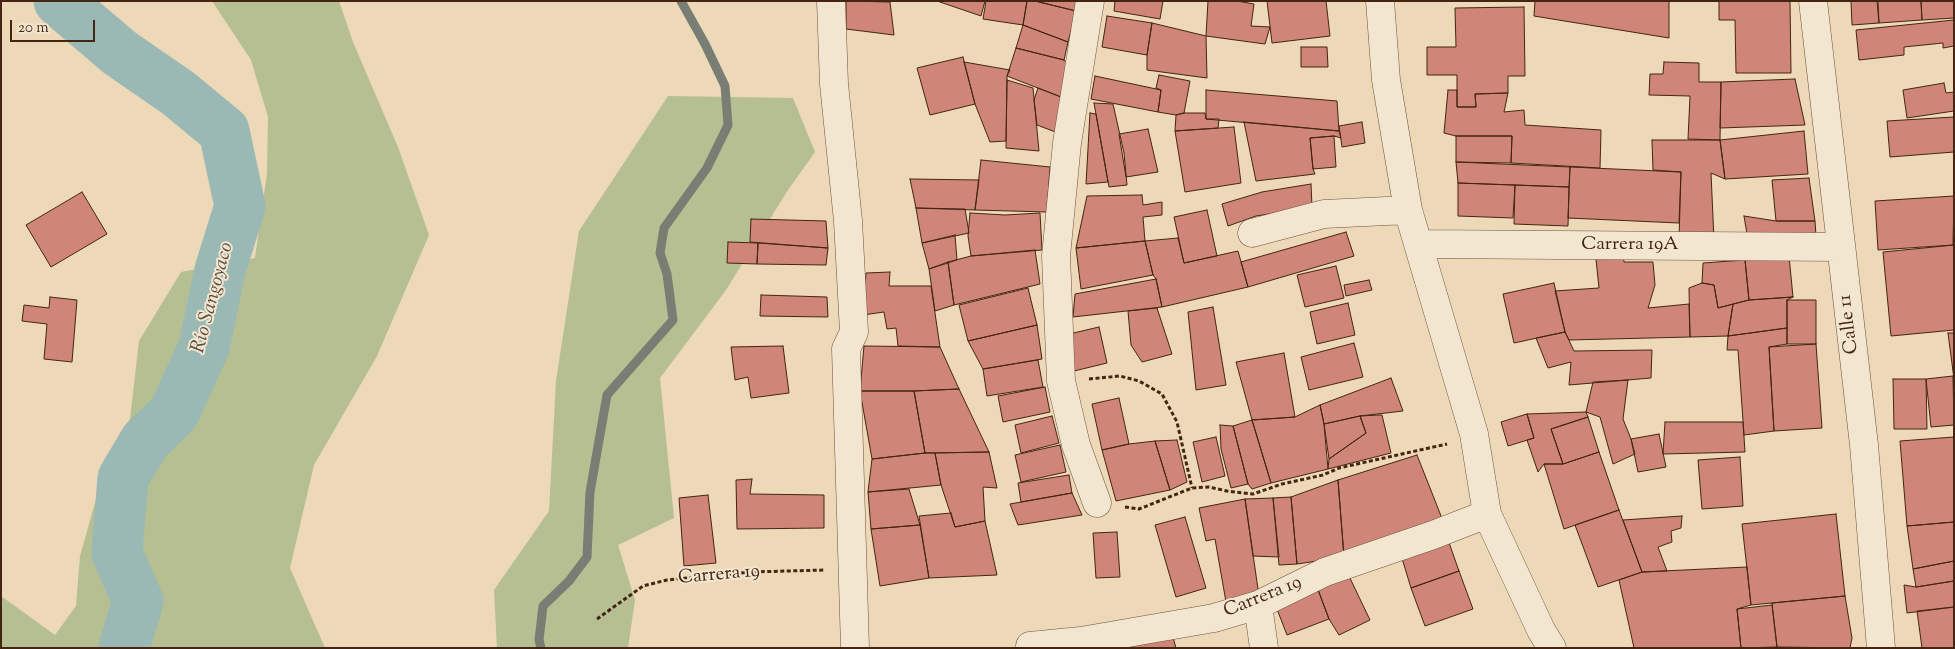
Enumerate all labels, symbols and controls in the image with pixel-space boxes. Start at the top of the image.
scale bar [12,10,98,42]
text: 20 m [18,18,49,39]
street label: Carrera 19A [1581,235,1679,257]
water label: Río Sangoyaco [188,240,240,356]
street label: Calle 11 [1835,293,1865,355]
street label: Carrera 19 [677,561,761,591]
street label: Carrera 19 [1221,572,1305,624]

